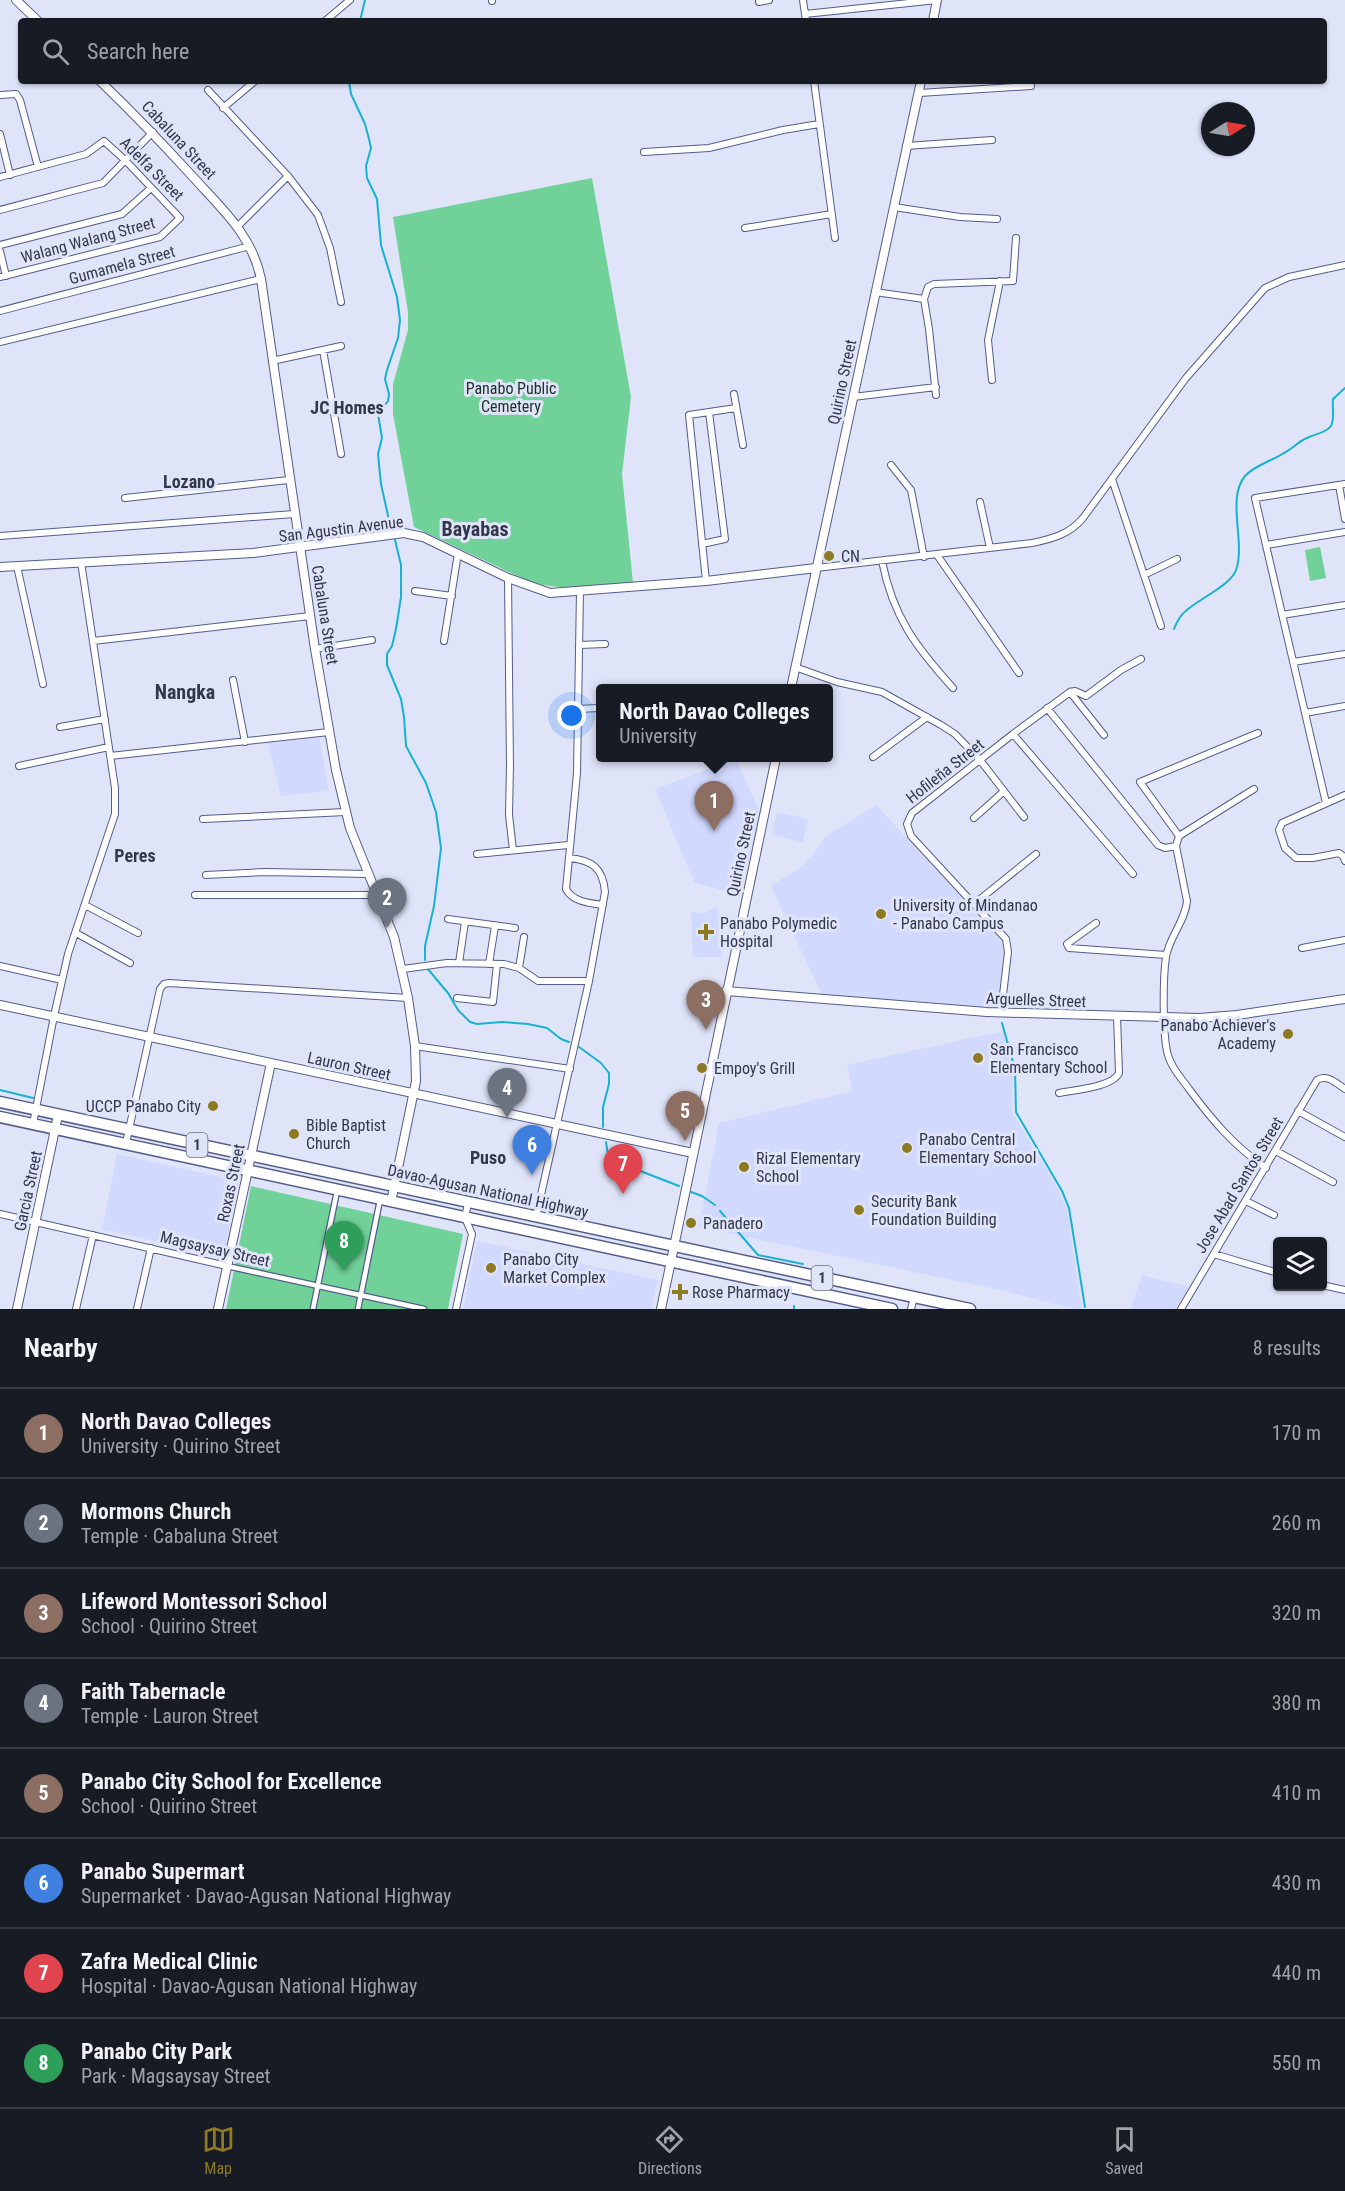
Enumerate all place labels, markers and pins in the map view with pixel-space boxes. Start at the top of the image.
place label: CN [841,547,860,566]
marker: CN [822,549,836,563]
pin: 1 [694,782,734,831]
pin: 2 [368,878,406,928]
place label: University of Mindanao - Panabo Campus [893,896,1038,933]
marker: University of Mindanao - Panabo Campus [874,907,888,921]
place label: Panabo Polymedic Hospital [720,914,837,951]
marker: Panabo Polymedic Hospital [697,923,715,941]
pin: 3 [686,980,726,1030]
place label: Panabo Achiever's Academy [1160,1016,1276,1053]
marker: Panabo Achiever's Academy [1281,1027,1295,1041]
place label: San Francisco Elementary School [990,1040,1107,1077]
marker: San Francisco Elementary School [971,1051,985,1065]
place label: Empoy's Grill [714,1059,795,1078]
marker: Empoy's Grill [695,1061,709,1075]
pin: 4 [488,1068,526,1118]
pin: 5 [666,1092,704,1141]
place label: UCCP Panabo City [86,1097,201,1116]
marker: UCCP Panabo City [206,1099,220,1113]
place label: Bible Baptist Church [306,1116,386,1153]
pin: 6 [512,1126,552,1175]
marker: Bible Baptist Church [287,1127,301,1141]
place label: Panabo Central Elementary School [919,1130,1036,1167]
marker: Panabo Central Elementary School [900,1141,914,1155]
pin: 7 [604,1144,642,1194]
place label: Rizal Elementary School [756,1149,861,1186]
marker: Rizal Elementary School [737,1160,751,1174]
place label: Security Bank Foundation Building [871,1192,997,1229]
marker: Security Bank Foundation Building [852,1203,866,1217]
place label: Panadero [703,1214,763,1233]
marker: Panadero [684,1216,698,1230]
pin: 8 [324,1222,364,1271]
place label: Panabo City Market Complex [503,1250,606,1287]
marker: Panabo City Market Complex [484,1261,498,1275]
place label: Rose Pharmacy [692,1283,790,1302]
marker: Rose Pharmacy [673,1285,687,1299]

